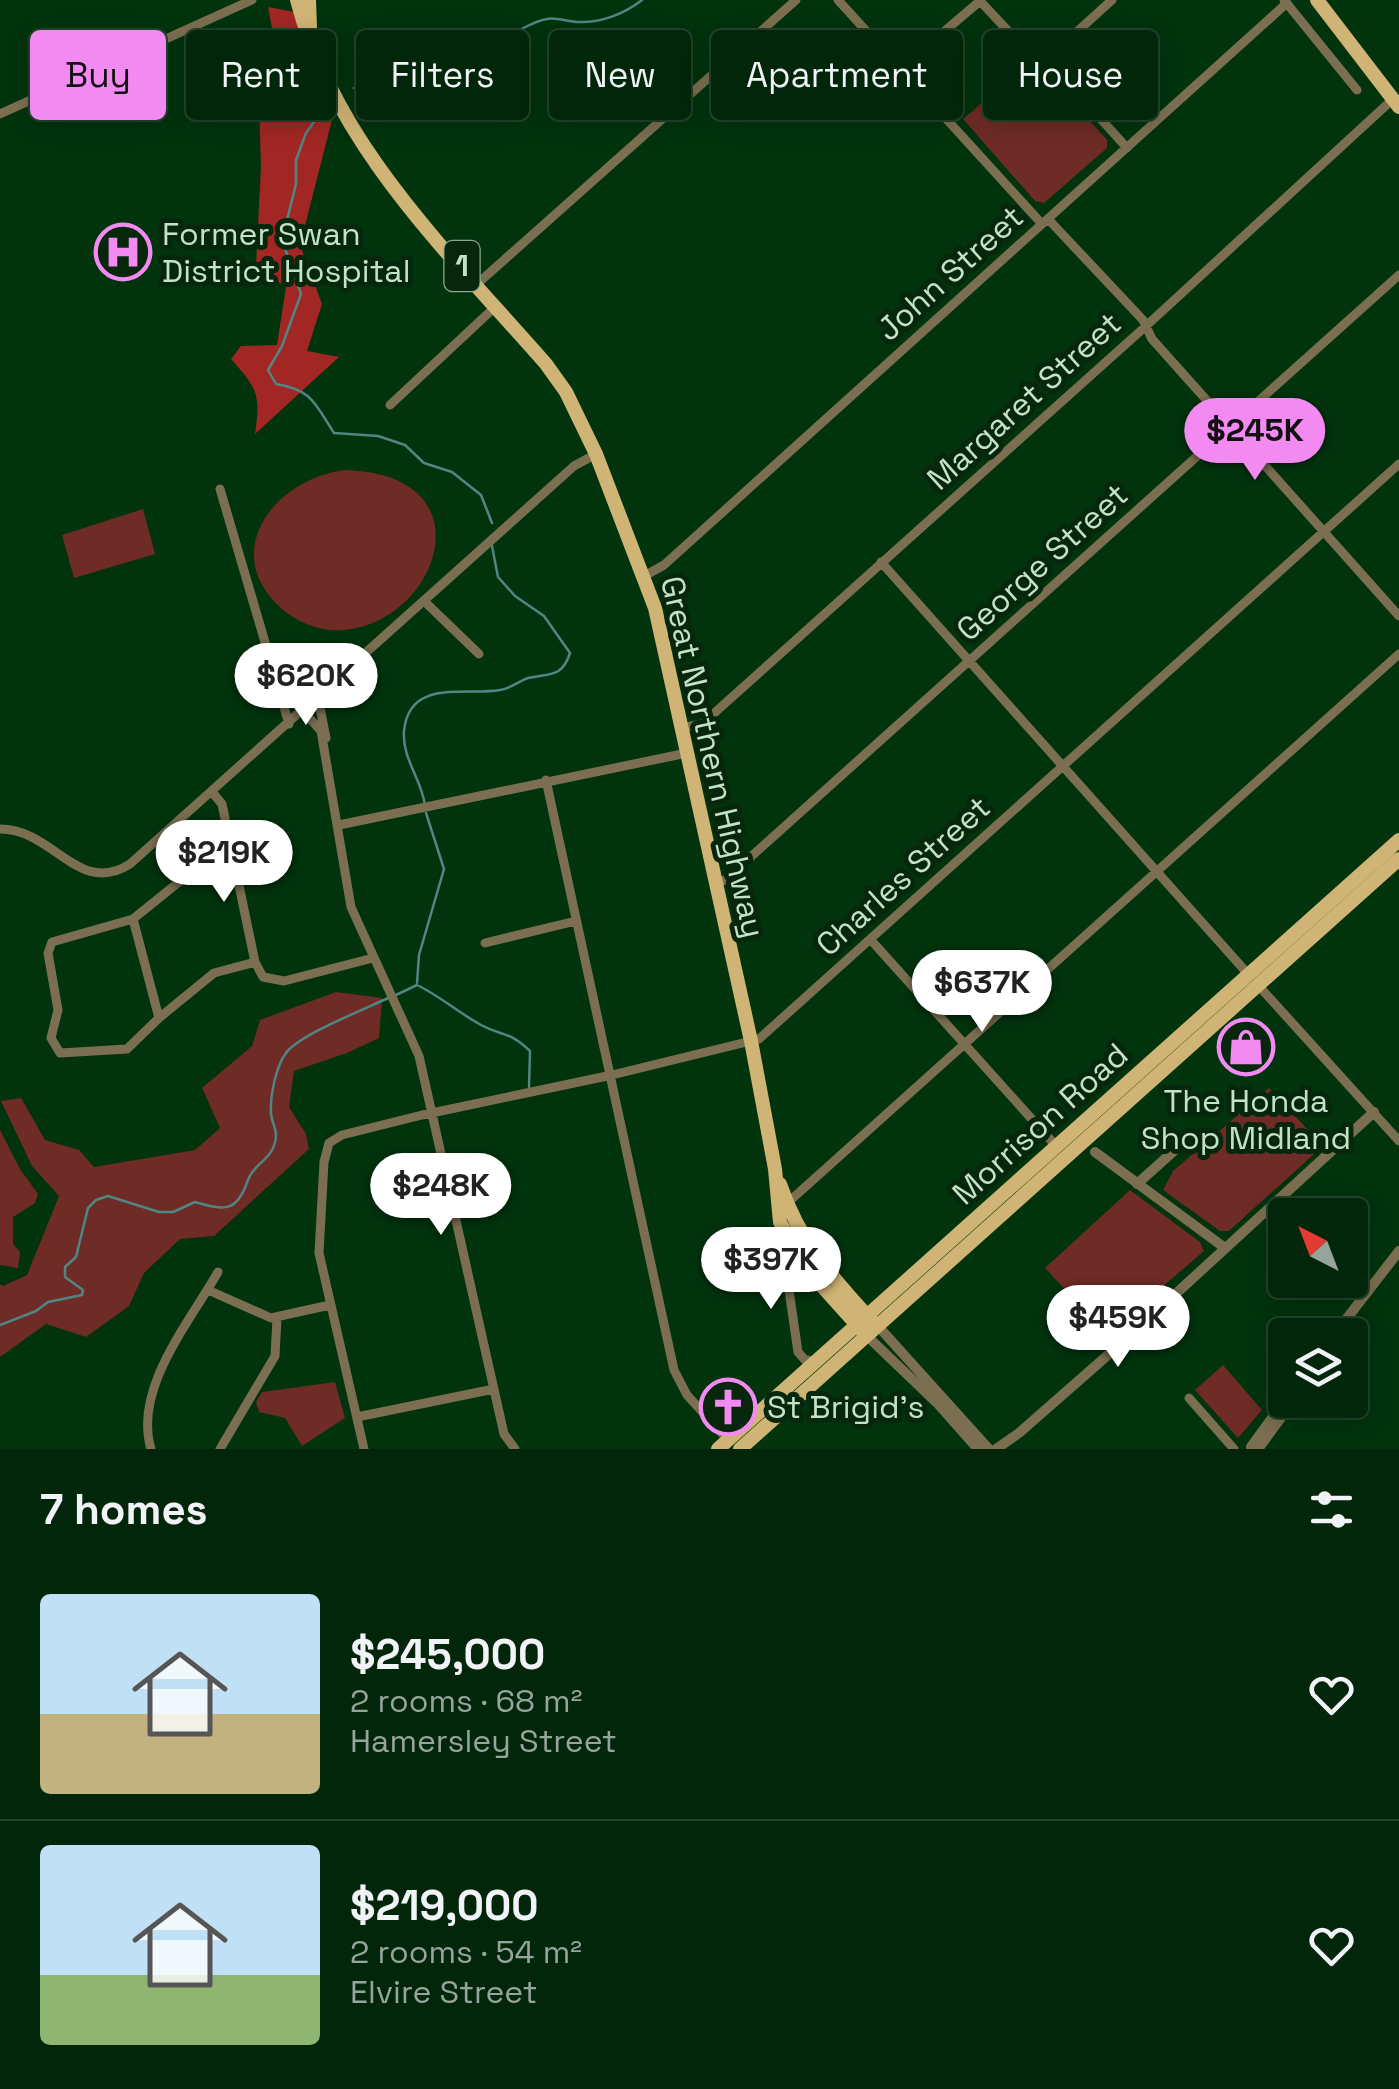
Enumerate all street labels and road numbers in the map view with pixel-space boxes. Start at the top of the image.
street label: John Street [869,197,1031,349]
road number: 1 [444,241,480,291]
street label: Margaret Street [919,303,1129,499]
street label: George Street [948,475,1136,649]
street label: Great Northern Highway [652,572,774,942]
street label: Charles Street [808,787,998,965]
street label: Morrison Road [944,1035,1136,1213]

